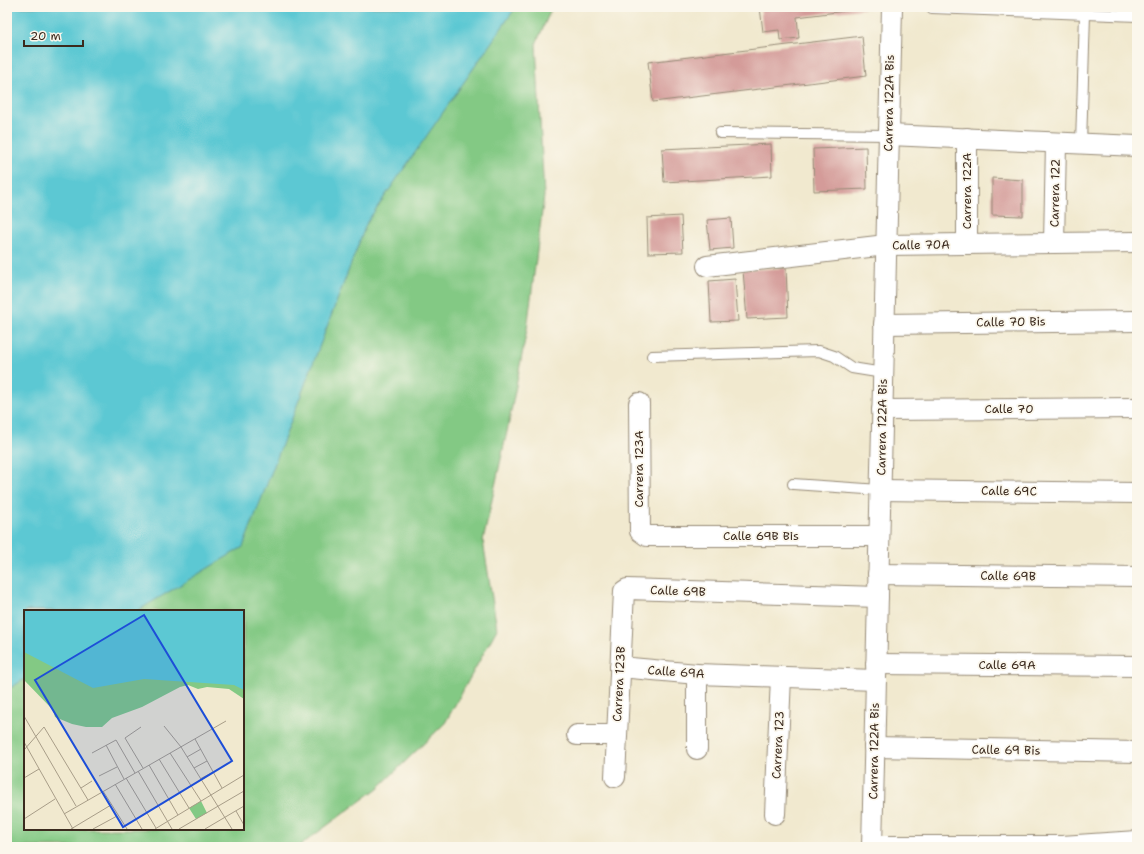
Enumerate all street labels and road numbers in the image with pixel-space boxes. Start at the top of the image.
street label: Carrera 122A Bis [880,54,898,152]
street label: Carrera 122A [959,152,975,229]
street label: Carrera 122 [1046,159,1064,227]
street label: Calle 70A [892,236,950,254]
street label: Calle 70 Bis [976,313,1046,331]
street label: Carrera 122A Bis [873,378,891,476]
street label: Calle 70 [984,401,1034,417]
street label: Carrera 123A [631,430,647,507]
street label: Calle 69C [981,483,1037,499]
street label: Calle 69B Bis [723,528,799,544]
street label: Calle 69B [980,568,1036,584]
street label: Calle 69B [650,582,706,600]
street label: Carrera 123B [609,646,629,722]
street label: Calle 69A [978,657,1036,673]
street label: Calle 69A [647,662,705,682]
street label: Carrera 122A Bis [865,702,883,800]
street label: Carrera 123 [768,710,788,780]
street label: Calle 69 Bis [971,741,1041,759]

